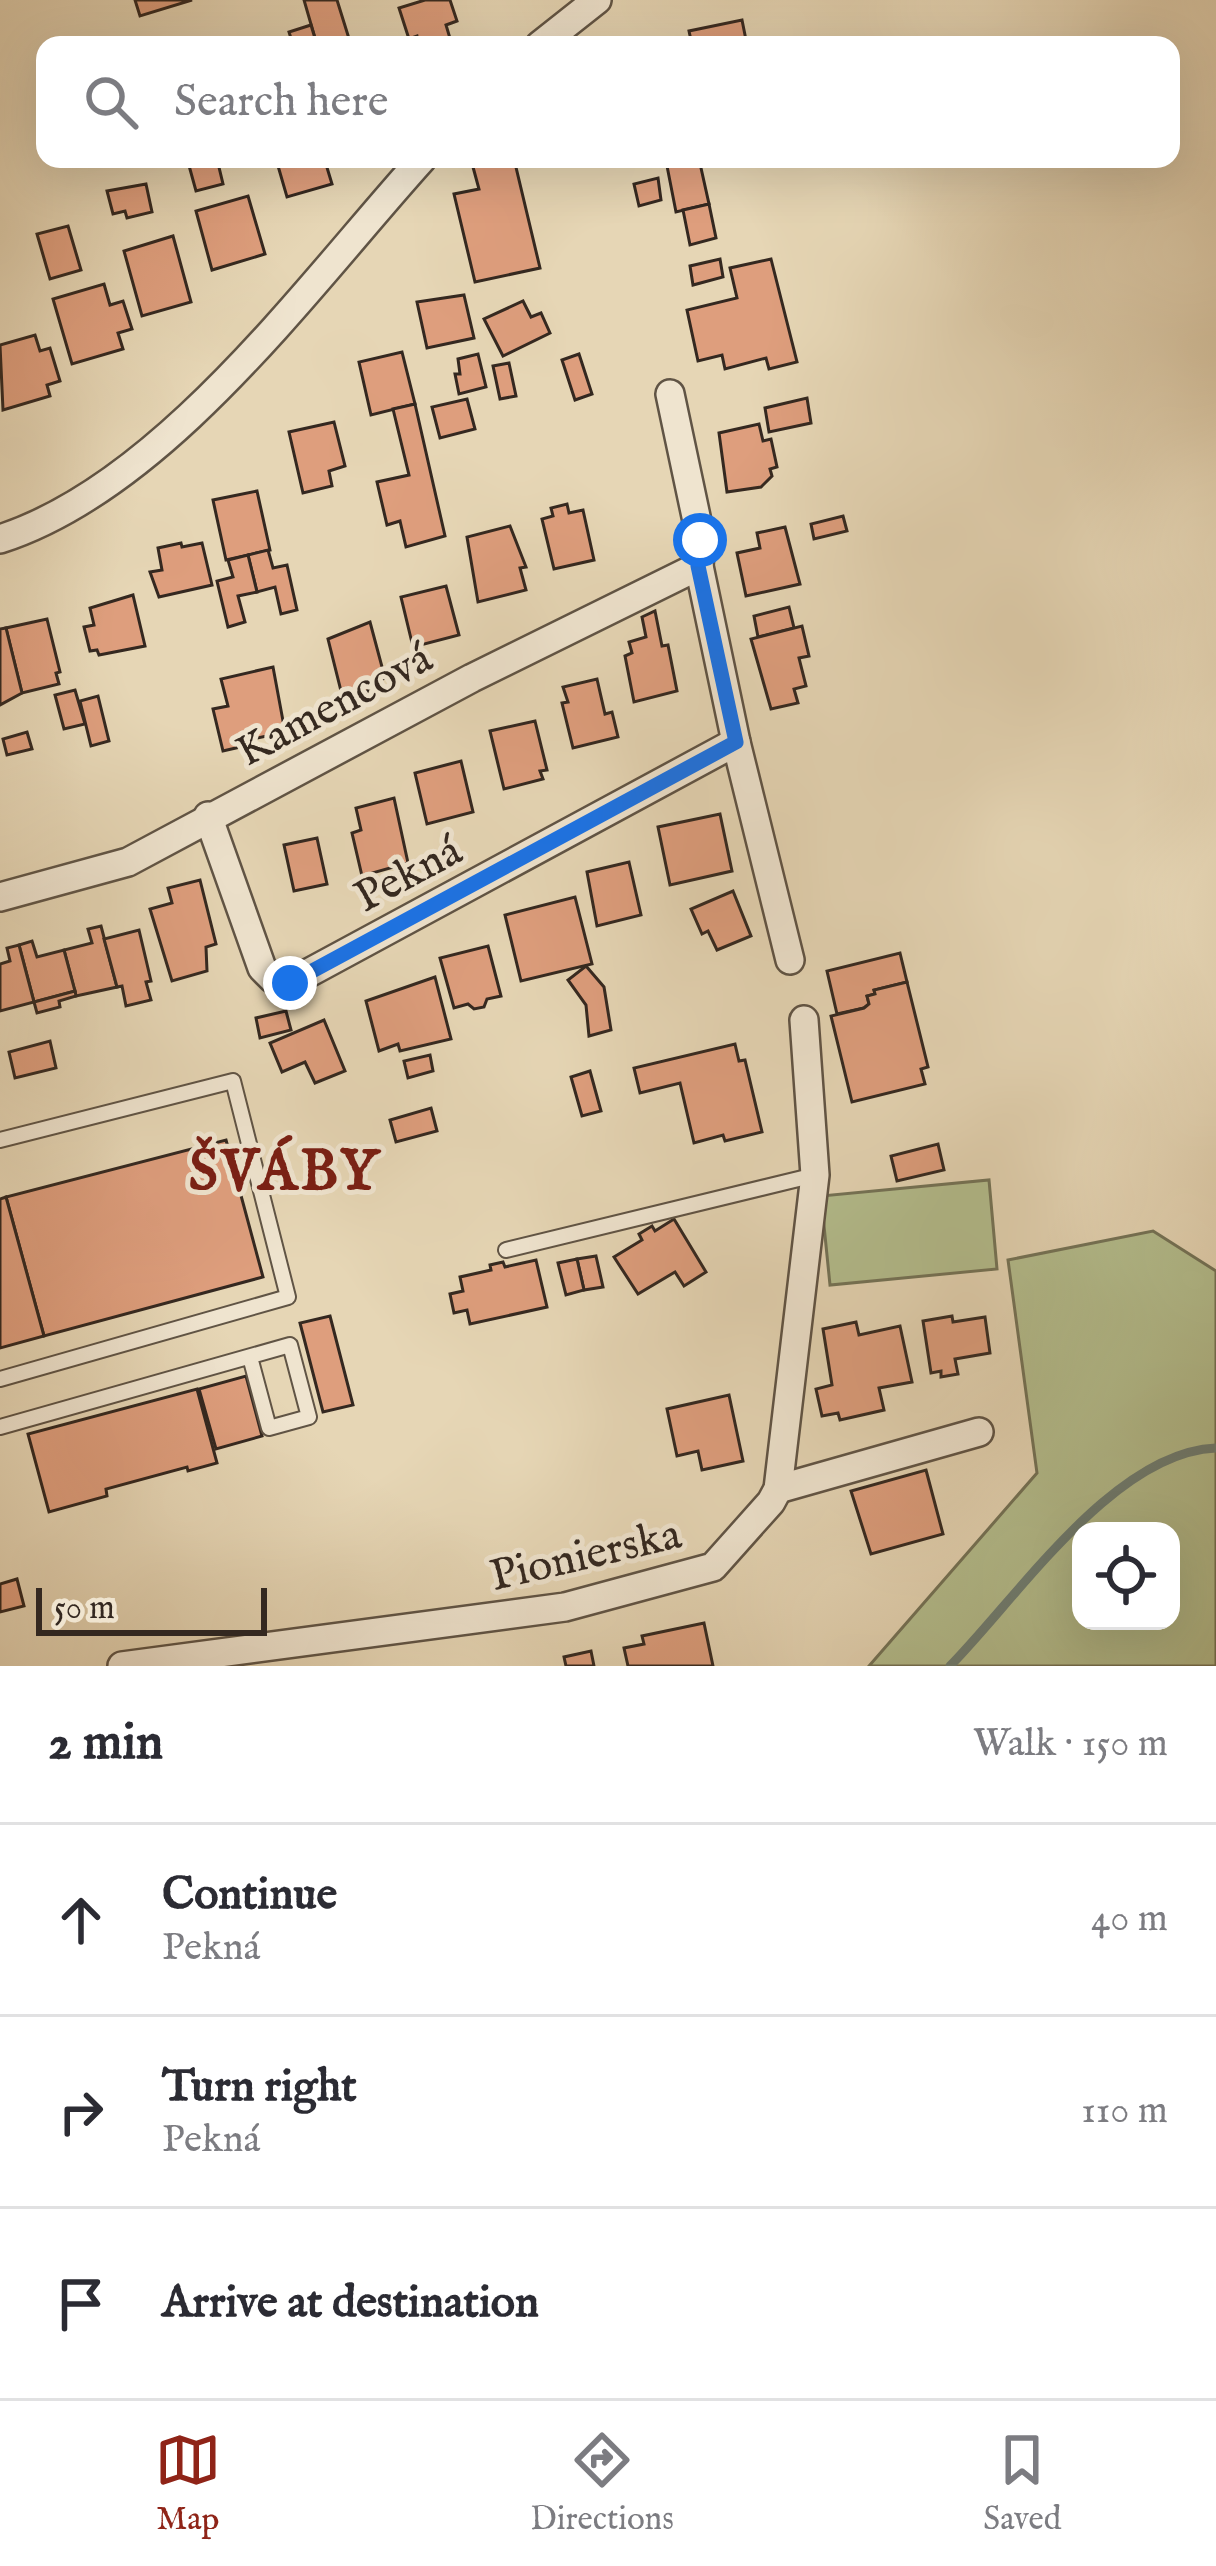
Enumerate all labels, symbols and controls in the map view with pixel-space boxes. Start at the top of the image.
search box [36,36,1180,168]
icon: search [78,69,144,135]
text: Search here [174,74,388,131]
route start [673,513,727,567]
street label: Kamencová [227,631,443,781]
street label: Pekná [345,823,473,927]
route end [263,956,317,1010]
district label: ŠVÁBY [189,1135,381,1210]
street label: Pionierska [485,1507,687,1606]
map controls [1072,1522,1180,1630]
button: locate [1072,1522,1180,1630]
scale bar [36,1582,267,1635]
text: 50 m [54,1588,115,1630]
text: 2 min [48,1712,163,1777]
text: Walk · 150 m [973,1720,1168,1769]
text: Continue [162,1867,337,1924]
icon: ahead [48,1887,114,1953]
text: 40 m [1091,1895,1168,1944]
text: Pekná [162,1924,260,1973]
text: Turn right [162,2059,357,2116]
icon: right [48,2079,114,2145]
text: 110 m [1081,2087,1168,2136]
text: Pekná [162,2116,260,2165]
icon: arrive [48,2271,114,2337]
text: Arrive at destination [162,2275,539,2332]
tab: Map [155,2427,221,2541]
tab: Directions [530,2427,674,2541]
tab: Saved [983,2427,1061,2541]

